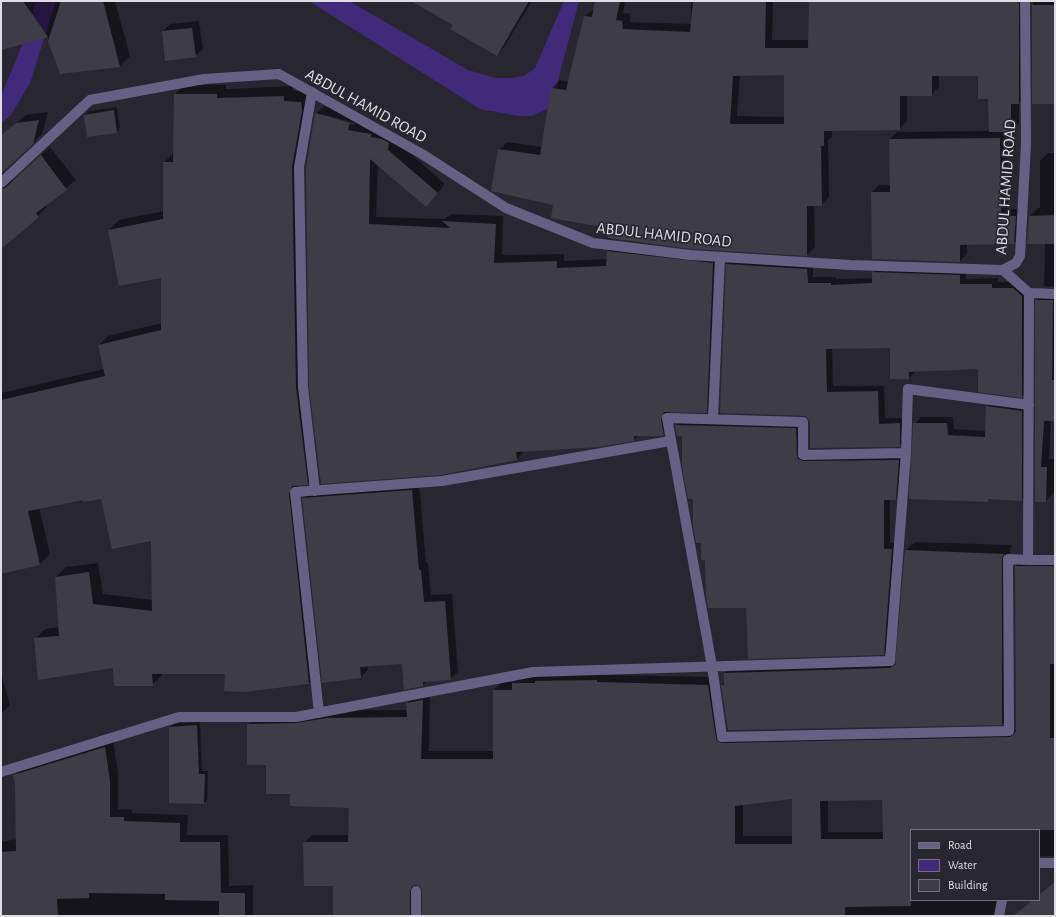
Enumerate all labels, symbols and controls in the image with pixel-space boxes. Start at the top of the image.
street label: ABDUL HAMID ROAD [302,65,430,147]
street label: ABDUL HAMID ROAD [992,119,1020,255]
street label: ABDUL HAMID ROAD [595,218,733,252]
legend [910,829,1040,901]
text: Road [948,839,972,851]
text: Water [948,859,977,871]
text: Building [948,879,988,891]

